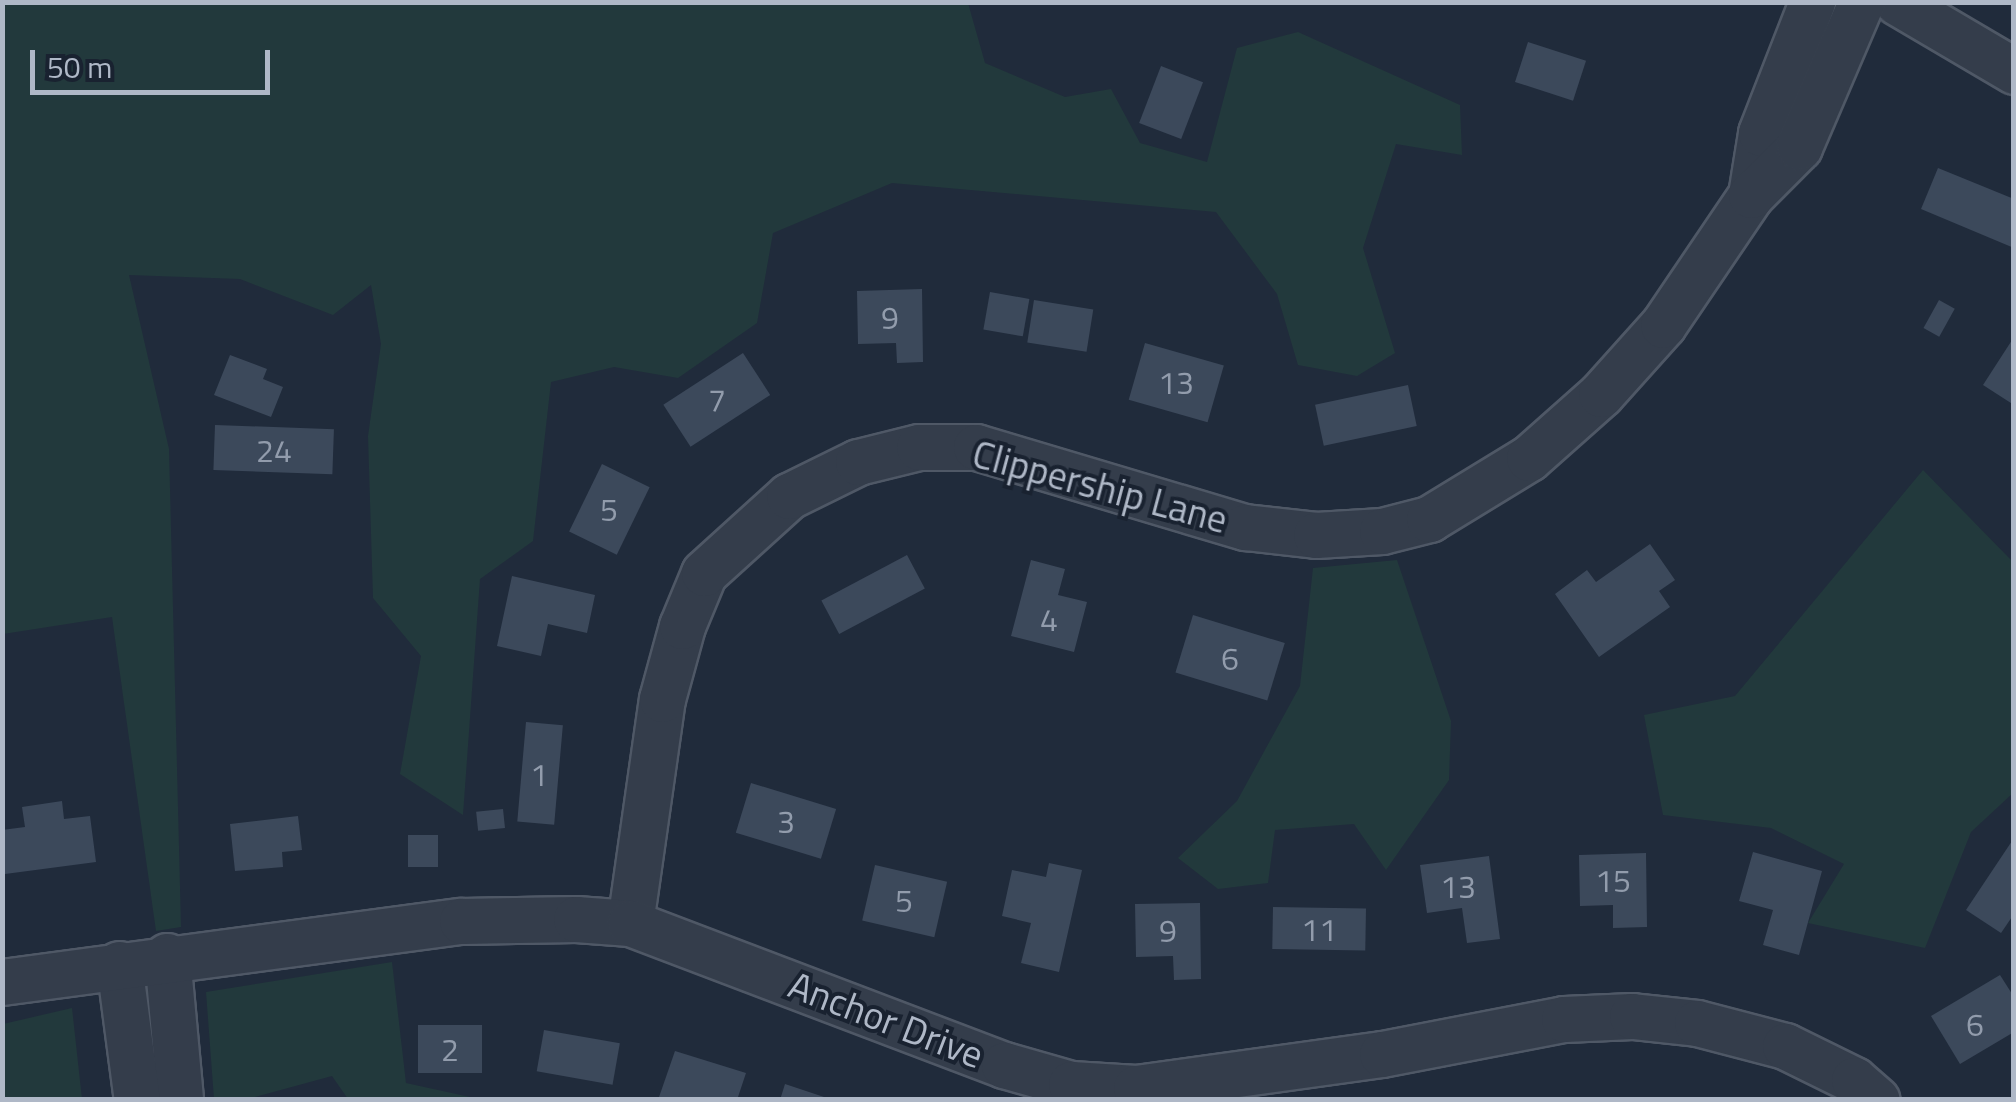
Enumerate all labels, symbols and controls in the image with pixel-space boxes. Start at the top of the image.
scale bar [35,30,275,92]
text: 50 m [47,44,112,90]
house number: 9 [881,298,899,336]
house number: 13 [1158,363,1194,401]
house number: 7 [708,381,726,419]
house number: 24 [256,431,292,469]
street label: Clippership Lane [968,431,1232,543]
house number: 5 [600,490,618,528]
house number: 4 [1040,600,1058,638]
house number: 6 [1221,639,1239,677]
house number: 1 [530,755,548,793]
house number: 3 [777,802,795,840]
house number: 15 [1595,861,1631,899]
house number: 13 [1440,867,1476,905]
house number: 5 [895,881,913,919]
house number: 11 [1301,910,1337,948]
house number: 9 [1159,911,1177,949]
street label: Anchor Drive [782,962,990,1078]
house number: 6 [1966,1005,1984,1043]
house number: 2 [441,1030,459,1068]

